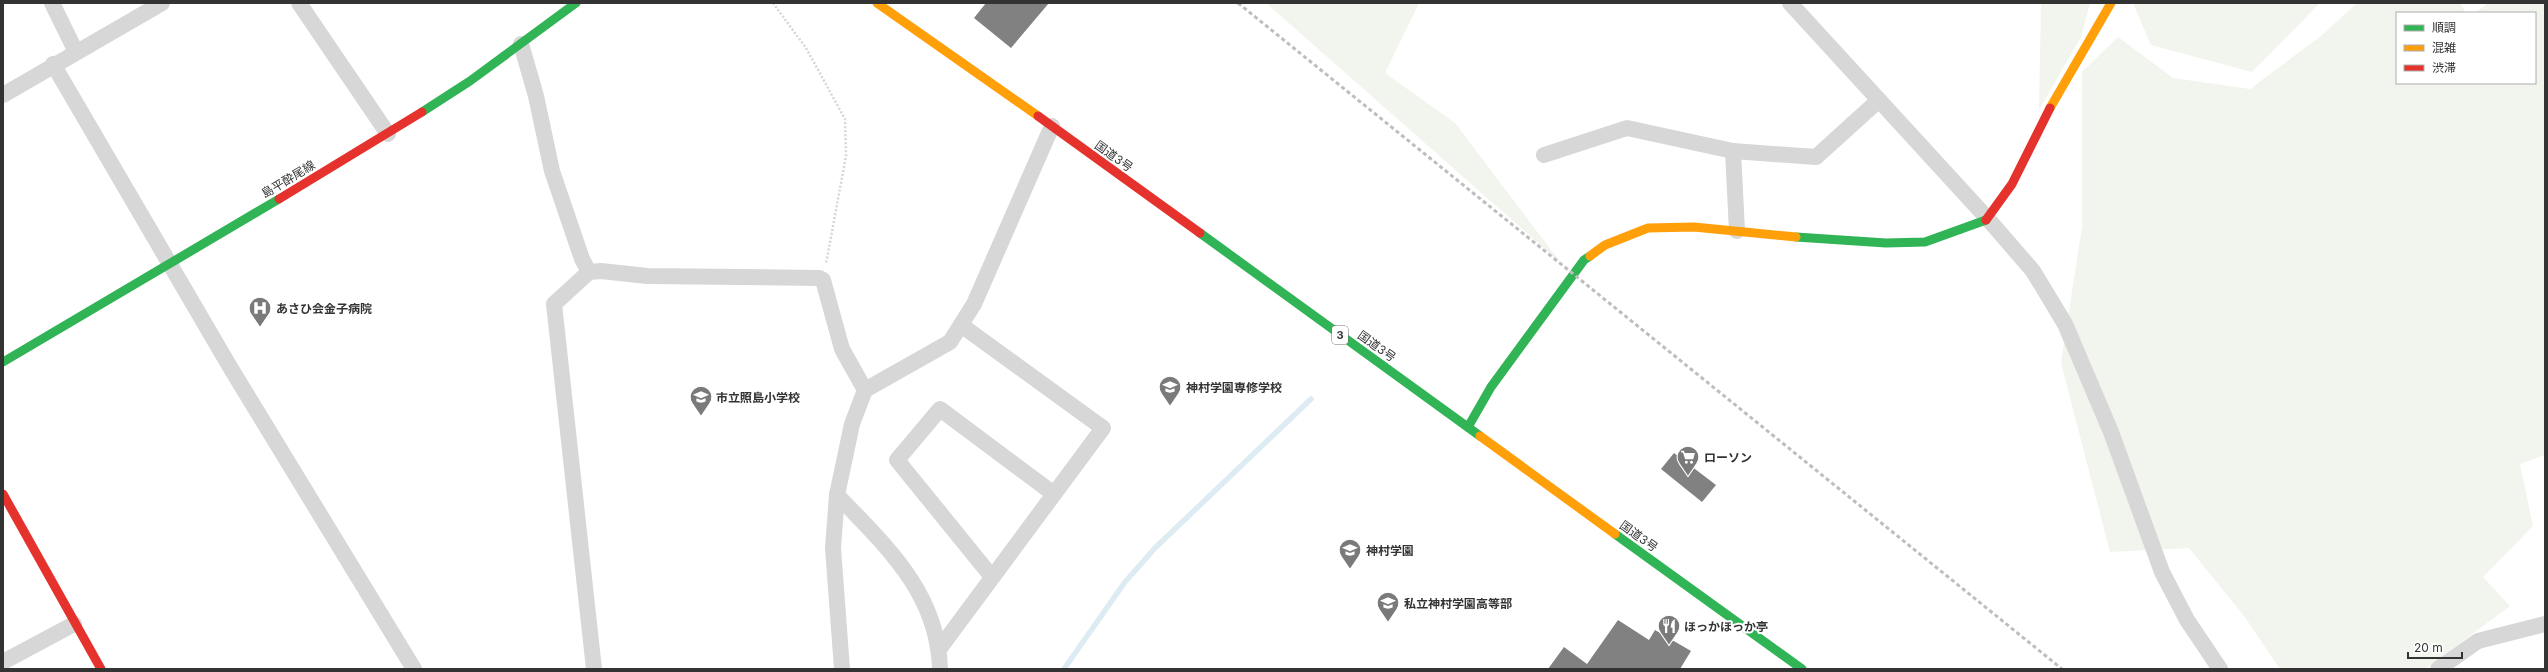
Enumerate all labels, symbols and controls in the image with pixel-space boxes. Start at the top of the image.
legend [2396,12,2536,84]
text: 順調 [2432,20,2456,35]
text: 混雑 [2432,40,2456,55]
text: 渋滞 [2432,60,2456,75]
street label: 国道3号 [1092,137,1136,175]
street label: 島平酔尾線 [258,157,318,201]
hospital icon: あさひ会金子病院 [247,295,273,328]
place label: あさひ会金子病院 [276,301,372,316]
road number: 3 [1332,326,1348,344]
street label: 国道3号 [1355,327,1399,365]
school or university icon: 神村学園専修学校 [1157,374,1183,407]
place label: 神村学園専修学校 [1186,380,1282,395]
school or university icon: 市立照島小学校 [688,384,714,417]
place label: 市立照島小学校 [716,390,800,405]
supermarket icon: ローソン [1675,444,1701,477]
place label: ローソン [1704,450,1752,465]
street label: 国道3号 [1617,517,1661,555]
school or university icon: 神村学園 [1337,537,1363,570]
place label: 神村学園 [1366,543,1414,558]
school or university icon: 私立神村学園高等部 [1375,590,1401,623]
place label: 私立神村学園高等部 [1404,596,1512,611]
restaurant icon: ほっかほっか亭 [1656,613,1682,646]
place label: ほっかほっか亭 [1684,619,1768,634]
scale bar [2408,634,2462,660]
text: 20 m [2414,640,2443,655]

